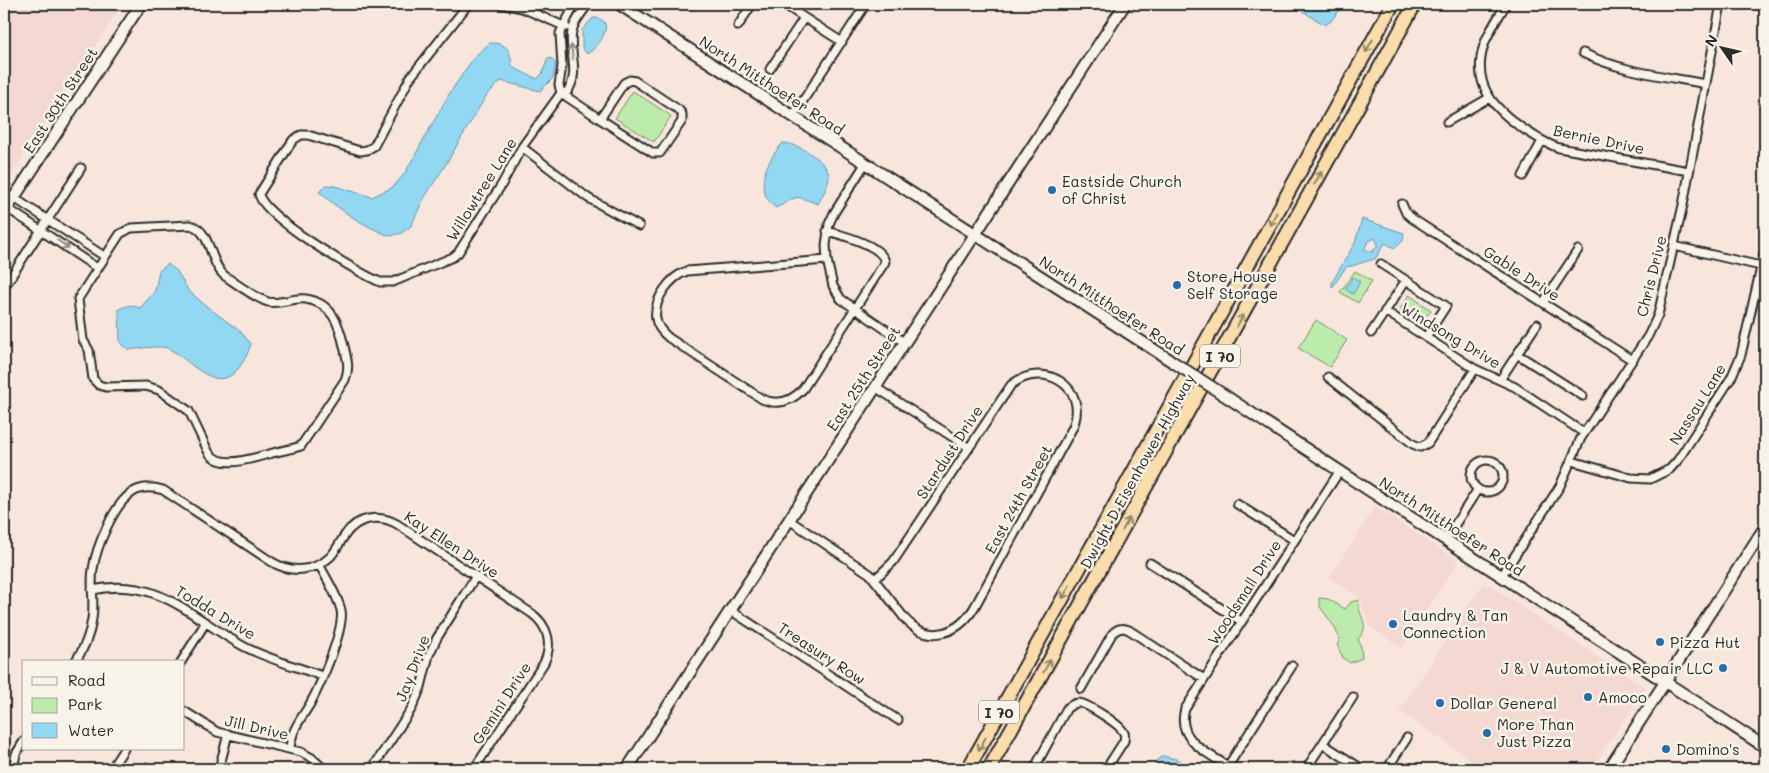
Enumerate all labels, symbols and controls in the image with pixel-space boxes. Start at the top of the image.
north arrow [1696,22,1746,72]
street label: North Mitthoefer Road [696,31,848,139]
text: N [1700,31,1722,50]
one-way arrow [1364,39,1374,54]
street label: East 30th Street [18,43,102,157]
one-way arrow [567,44,577,60]
street label: Bernie Drive [1552,120,1646,158]
street label: Willowtree Lane [441,134,521,244]
place label: Eastside Church of Christ [1062,171,1182,208]
one-way arrow [1313,171,1323,186]
marker: Eastside Church of Christ [1046,184,1058,196]
one-way arrow [1268,211,1277,226]
street label: Chris Drive [1631,233,1671,319]
one-way arrow [55,239,69,249]
street label: Gable Drive [1480,241,1564,305]
street label: North Mitthoefer Road [1036,251,1188,359]
place label: Store House Self Storage [1187,266,1278,303]
marker: Store House Self Storage [1171,279,1183,291]
street label: Windsong Drive [1397,297,1505,373]
one-way arrow [1235,314,1245,328]
street label: East 25th Street [822,322,904,434]
road number: I 70 [1200,344,1240,368]
street label: Nassau Lane [1664,360,1730,448]
street label: Dwight D Eisenhower Highway [1075,370,1199,572]
street label: Stardust Drive [911,401,987,503]
street label: East 24th Street [980,441,1056,557]
street label: North Mitthoefer Road [1376,472,1528,580]
street label: Kay Ellen Drive [401,506,503,582]
one-way arrow [1122,517,1132,531]
street label: Woodsmall Drive [1203,536,1285,648]
street label: Todda Drive [172,580,260,644]
one-way arrow [1060,584,1070,598]
place label: Laundry & Tan Connection [1403,605,1508,642]
street label: Treasury Row [774,617,870,689]
marker: Laundry & Tan Connection [1387,618,1399,630]
street label: Jay Drive [390,632,434,704]
place label: Pizza Hut [1670,632,1740,652]
marker: Pizza Hut [1654,636,1666,648]
street label: Gemini Drive [467,658,535,748]
place label: J & V Automotive Repair LLC [1501,658,1713,678]
one-way arrow [1043,659,1053,673]
legend [22,660,185,750]
marker: J & V Automotive Repair LLC [1717,662,1729,674]
text: Road [68,670,105,690]
place label: Amoco [1598,687,1647,707]
marker: Amoco [1582,691,1594,703]
place label: Dollar General [1450,693,1557,713]
text: Park [68,694,102,714]
marker: Dollar General [1434,697,1446,709]
road number: I 70 [979,700,1019,724]
street label: Jill Drive [223,710,291,744]
place label: More Than Just Pizza [1497,714,1574,751]
text: Water [68,720,114,740]
marker: More Than Just Pizza [1481,727,1493,739]
one-way arrow [976,736,986,751]
place label: Domino's [1676,739,1740,759]
marker: Domino's [1660,743,1672,755]

